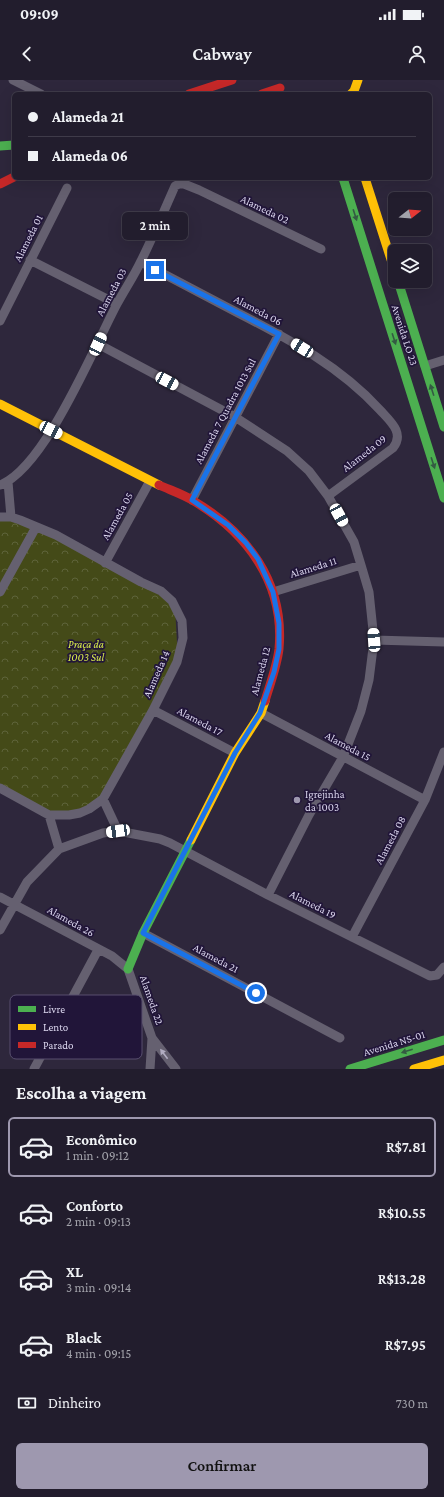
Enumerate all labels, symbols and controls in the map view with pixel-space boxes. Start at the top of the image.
text: 09:09 [20,6,59,22]
icon: back [16,43,38,65]
icon: person [406,43,428,65]
text: Cabway [192,44,252,64]
text: Alameda 21 [52,109,124,125]
text: Alameda 06 [52,148,128,164]
street label: Alameda 02 [239,192,291,226]
north arrow [388,192,432,236]
map controls [388,192,432,288]
one-way arrow [352,210,358,222]
street label: Alameda 01 [11,212,45,263]
callout: 2 min [122,212,188,240]
text: 2 min [140,218,170,233]
button: layers [388,244,432,288]
route end [146,261,164,279]
street label: Alameda 03 [93,266,129,318]
street label: Alameda 06 [232,292,284,328]
street label: Avenida LO 23 [390,303,420,367]
car [87,331,109,357]
one-way arrow [391,333,397,345]
car [289,337,315,359]
street label: Alameda 7 Quadra 1013 Sul [192,356,258,466]
car [154,370,180,392]
one-way arrow [429,384,435,396]
car [38,419,64,441]
street label: Alameda 09 [340,432,388,474]
one-way arrow [430,457,436,469]
street label: Alameda 05 [99,490,135,542]
car [328,502,350,528]
street label: Alameda 11 [288,554,338,580]
car [367,628,381,652]
park label: Praça da 1003 Sul [68,638,105,663]
street label: Alameda 12 [248,645,272,697]
street label: Alameda 14 [140,648,172,699]
street label: Alameda 17 [175,704,225,738]
street label: Alameda 15 [323,729,373,763]
place label: Igrejinha da 1003 [305,788,345,813]
marker: Igrejinha da 1003 [292,795,302,805]
street label: Alameda 08 [372,814,408,866]
car [105,823,131,839]
street label: Alameda 19 [288,887,338,921]
street label: Alameda 26 [45,903,97,939]
street label: Alameda 21 [191,941,241,975]
street label: Alameda 22 [138,974,166,1026]
route start [247,984,265,1002]
legend [10,995,142,1059]
text: Livre [43,1003,65,1015]
text: Lento [43,1021,69,1033]
street label: Avenida NS-01 [362,1028,427,1058]
text: Parado [43,1039,74,1051]
one-way arrow [160,1048,168,1059]
one-way arrow [400,1048,412,1054]
text: Escolha a viagem [16,1083,146,1103]
icon: car [18,1129,54,1165]
text: Econômico [66,1132,137,1148]
text: R$7.81 [386,1139,426,1155]
text: 1 min · 09:12 [66,1148,129,1163]
icon: car [18,1195,54,1231]
text: Conforto [66,1198,123,1214]
text: R$10.55 [378,1205,426,1221]
text: 2 min · 09:13 [66,1214,131,1229]
icon: car [18,1261,54,1297]
text: XL [66,1264,83,1280]
text: R$13.28 [378,1271,426,1287]
text: 3 min · 09:14 [66,1280,131,1295]
icon: car [18,1327,54,1363]
text: Black [66,1330,101,1346]
text: R$7.95 [385,1337,426,1353]
text: 4 min · 09:15 [66,1346,131,1361]
icon: cash [16,1392,38,1414]
text: Dinheiro [48,1395,101,1411]
text: 730 m [396,1396,428,1411]
button: Confirmar [16,1443,428,1489]

